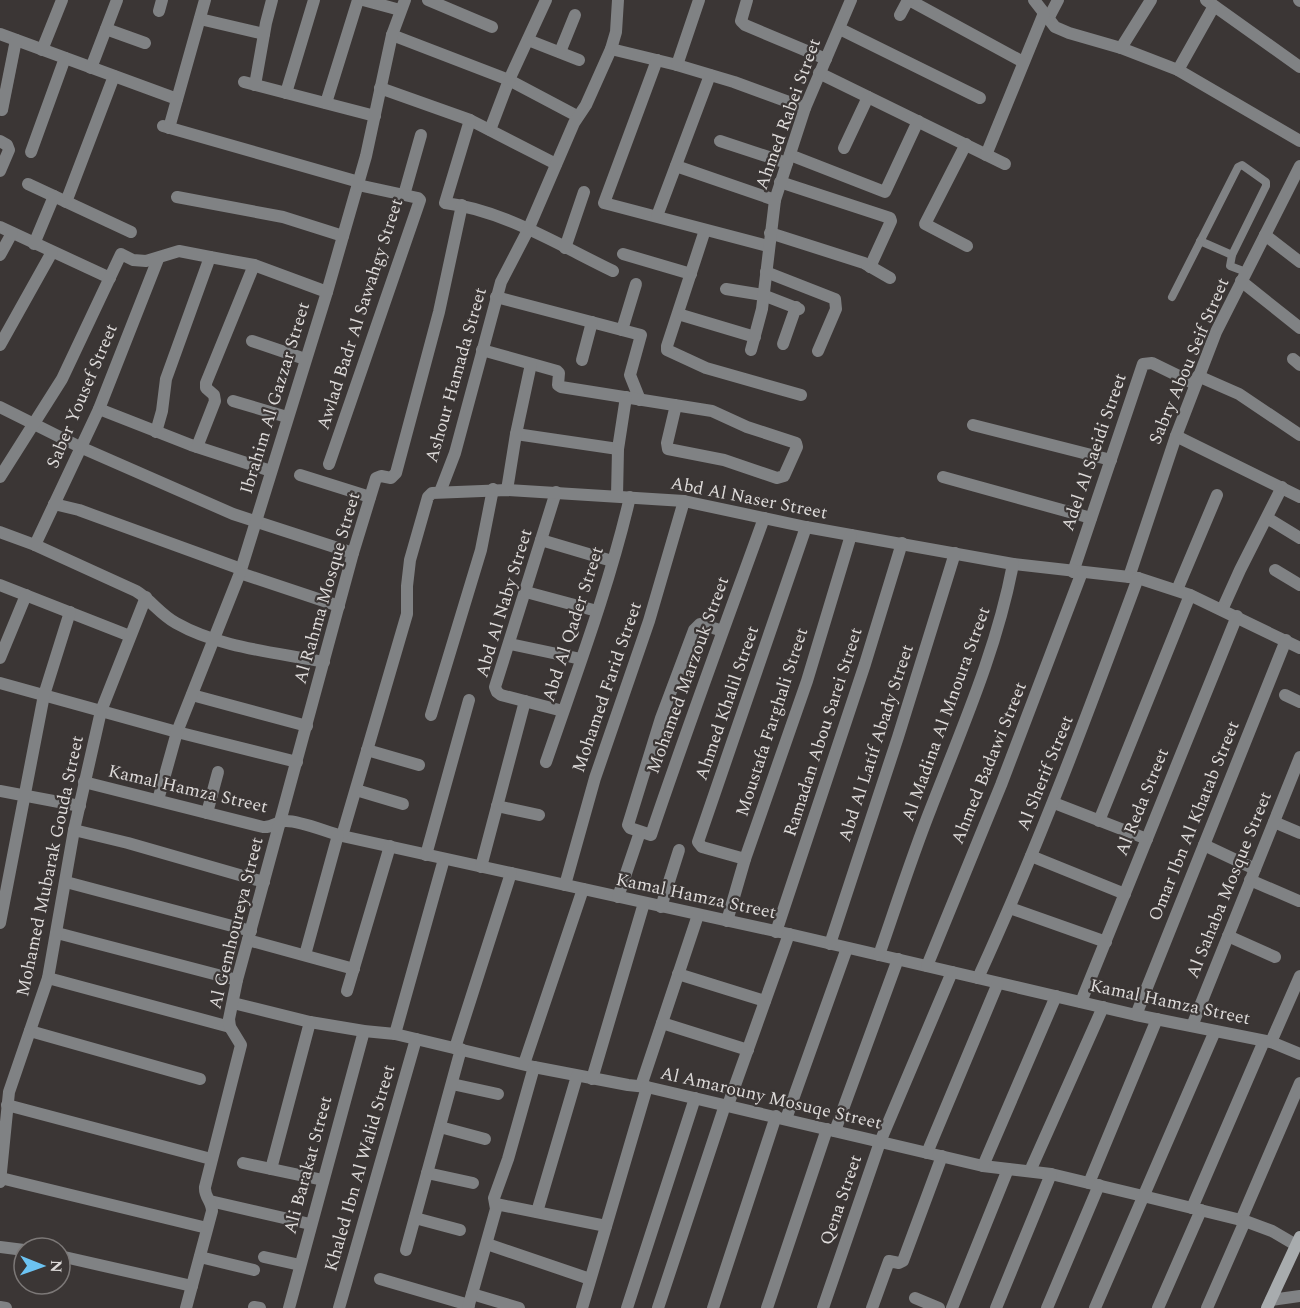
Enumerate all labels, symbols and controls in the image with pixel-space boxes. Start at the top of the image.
street label: Ahmed Rabei Street [748,34,828,194]
street label: Awlad Badr Al Sawahgy Street [310,195,410,433]
street label: Sabry Abou Seif Street [1142,273,1236,449]
street label: Ashour Hamada Street [418,284,494,466]
street label: Ibrahim Al Gazzar Street [233,299,317,497]
street label: Saber Yousef Street [39,319,125,473]
street label: Adel Al Saeidi Street [1054,369,1134,535]
street label: Abd Al Naser Street [668,470,830,526]
street label: Al Rahma Mosque Street [287,489,367,687]
street label: Abd Al Naby Street [469,525,539,681]
street label: Abd Al Qader Street [535,543,611,705]
street label: Mohamed Marzouk Street [640,573,736,777]
street label: Mohamed Farid Street [565,598,649,776]
street label: Al Madina Al Mnoura Street [894,603,998,825]
street label: Ahmed Khalil Street [688,622,766,784]
street label: Moustafa Farghali Street [729,624,815,820]
street label: Ramadan Abou Sarei Street [776,624,870,840]
street label: Abd Al Latif Abady Street [831,641,921,845]
street label: Ahmed Badawi Street [944,678,1034,848]
street label: Al Sherif Street [1010,711,1080,835]
street label: Omar Ibn Al Khatab Street [1141,717,1247,925]
street label: Mohamed Mubarak Gouda Street [9,733,91,999]
street label: Al Reda Street [1108,744,1176,860]
street label: Kamal Hamza Street [105,757,271,821]
street label: Al Sahaba Mosque Street [1179,787,1279,983]
street label: Al Gemhoureya Street [202,834,270,1012]
street label: Kamal Hamza Street [613,866,779,926]
street label: Kamal Hamza Street [1087,972,1253,1032]
street label: Al Amarouny Mosuqe Street [658,1059,884,1137]
street label: Khaled Ibn Al Walid Street [318,1061,402,1275]
street label: Ali Barakat Street [277,1093,339,1237]
street label: Qena Street [813,1151,869,1249]
north arrow [12,1236,72,1296]
text: N [44,1260,68,1273]

